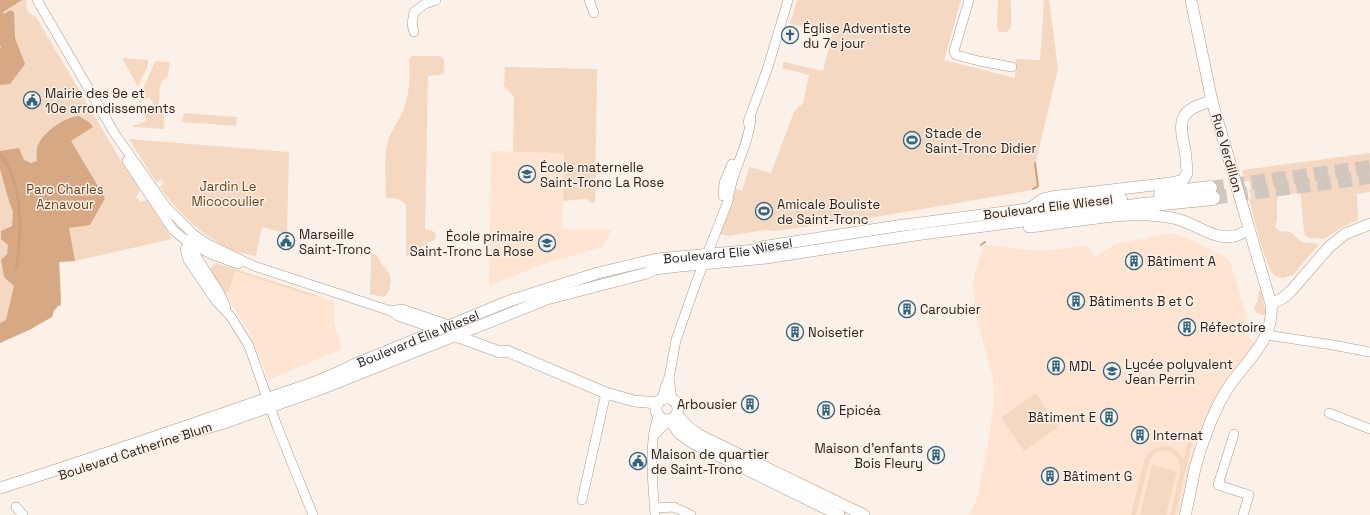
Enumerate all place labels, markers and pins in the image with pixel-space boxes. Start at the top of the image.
place label: Église Adventiste du 7e jour [803,20,911,52]
church icon: Église Adventiste du 7e jour [780,25,800,45]
place label: Mairie des 9e et 10e arrondissements [45,85,175,117]
public building icon: Mairie des 9e et 10e arrondissements [22,90,42,110]
place label: Stade de Saint-Tronc Didier [925,125,1037,157]
sports icon: Stade de Saint-Tronc Didier [902,130,922,150]
place label: École maternelle Saint-Tronc La Rose [540,159,664,191]
school or university icon: École maternelle Saint-Tronc La Rose [517,164,537,184]
place label: Amicale Bouliste de Saint-Tronc [777,196,880,228]
sports icon: Amicale Bouliste de Saint-Tronc [754,201,774,221]
place label: Marseille Saint-Tronc [299,226,371,258]
place label: École primaire Saint-Tronc La Rose [410,228,534,260]
public building icon: Marseille Saint-Tronc [276,231,296,251]
school or university icon: École primaire Saint-Tronc La Rose [537,233,557,253]
building icon: Bâtiment A [1124,251,1144,271]
place label: Bâtiment A [1147,253,1216,270]
building icon: Bâtiments B et C [1066,291,1086,311]
place label: Bâtiments B et C [1089,293,1194,310]
building icon: Caroubier [897,299,917,319]
place label: Caroubier [920,301,981,318]
building icon: Réfectoire [1177,317,1197,337]
place label: Réfectoire [1200,319,1266,336]
building icon: Noisetier [785,322,805,342]
place label: Noisetier [808,324,864,341]
building icon: MDL [1046,356,1066,376]
place label: Lycée polyvalent Jean Perrin [1125,356,1233,388]
place label: MDL [1069,358,1096,375]
school or university icon: Lycée polyvalent Jean Perrin [1102,361,1122,381]
building icon: Arbousier [740,394,760,414]
place label: Arbousier [677,396,737,413]
building icon: Epicéa [816,400,836,420]
place label: Epicéa [839,402,881,419]
building icon: Bâtiment E [1099,407,1119,427]
place label: Bâtiment E [1028,409,1096,426]
building icon: Internat [1130,425,1150,445]
place label: Internat [1153,427,1203,444]
place label: Maison d'enfants Bois Fleury [814,440,923,472]
building icon: Maison d'enfants Bois Fleury [926,445,946,465]
place label: Maison de quartier de Saint-Tronc [651,446,769,478]
public building icon: Maison de quartier de Saint-Tronc [628,451,648,471]
building icon: Bâtiment G [1040,466,1060,486]
place label: Bâtiment G [1063,468,1132,485]

